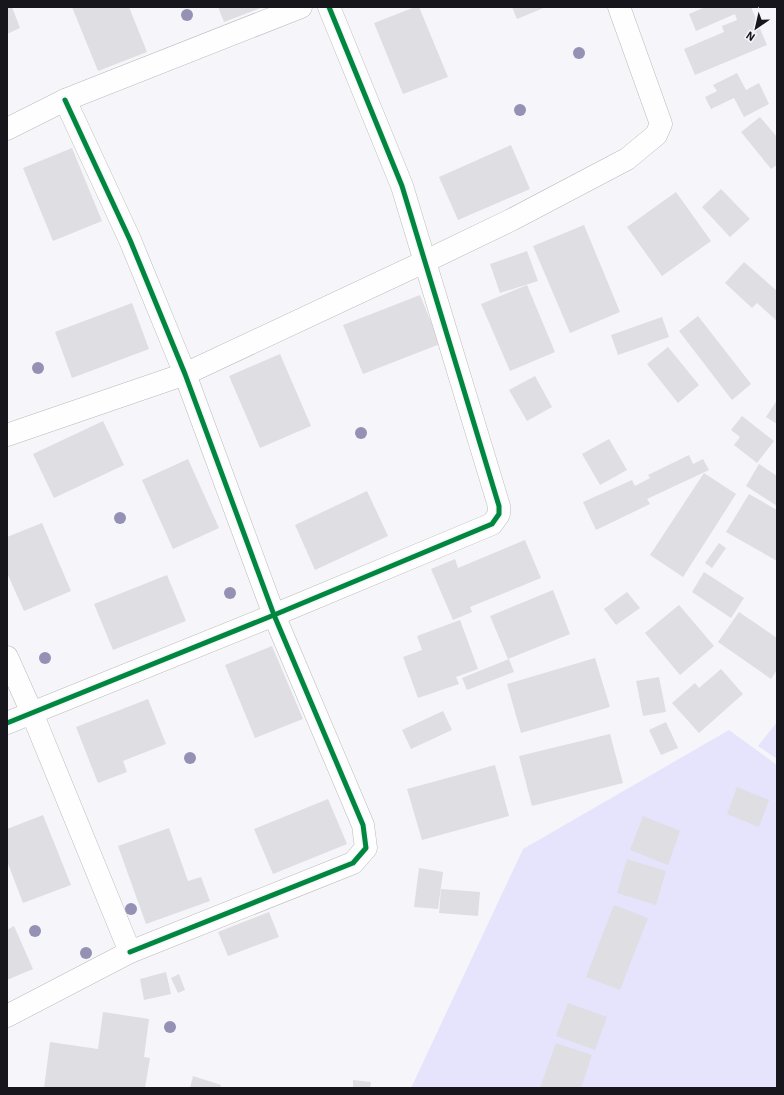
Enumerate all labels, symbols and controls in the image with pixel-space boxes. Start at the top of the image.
north arrow [736,8,776,48]
text: N [743,28,758,44]

